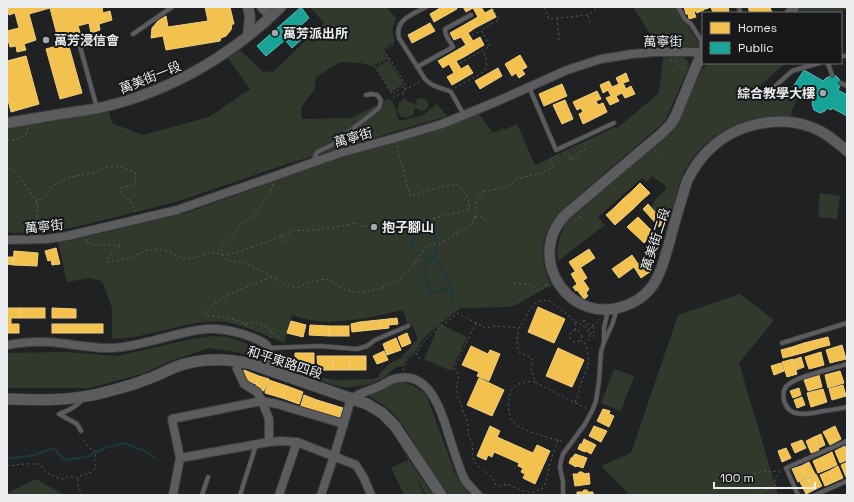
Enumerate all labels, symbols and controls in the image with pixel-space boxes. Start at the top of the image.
legend [702,12,842,64]
text: Homes [738,20,777,36]
place label: 萬芳派出所 [283,25,348,42]
marker: 萬芳派出所 [270,28,280,38]
place label: 萬芳浸信會 [54,32,120,49]
street label: 萬寧街 [643,33,683,50]
marker: 萬芳浸信會 [41,35,51,45]
text: Public [738,40,773,56]
street label: 萬美街一段 [117,57,184,98]
place label: 綜合教學大樓 [737,85,815,102]
marker: 綜合教學大樓 [818,88,828,98]
street label: 萬寧街 [332,124,374,151]
street label: 萬美街二段 [637,206,674,273]
street label: 萬寧街 [24,216,64,237]
place label: 抱子腳山 [382,219,434,236]
marker: 抱子腳山 [369,222,379,232]
street label: 和平東路四段 [245,342,325,383]
scale bar [714,464,815,490]
text: 100 m [720,470,754,486]

